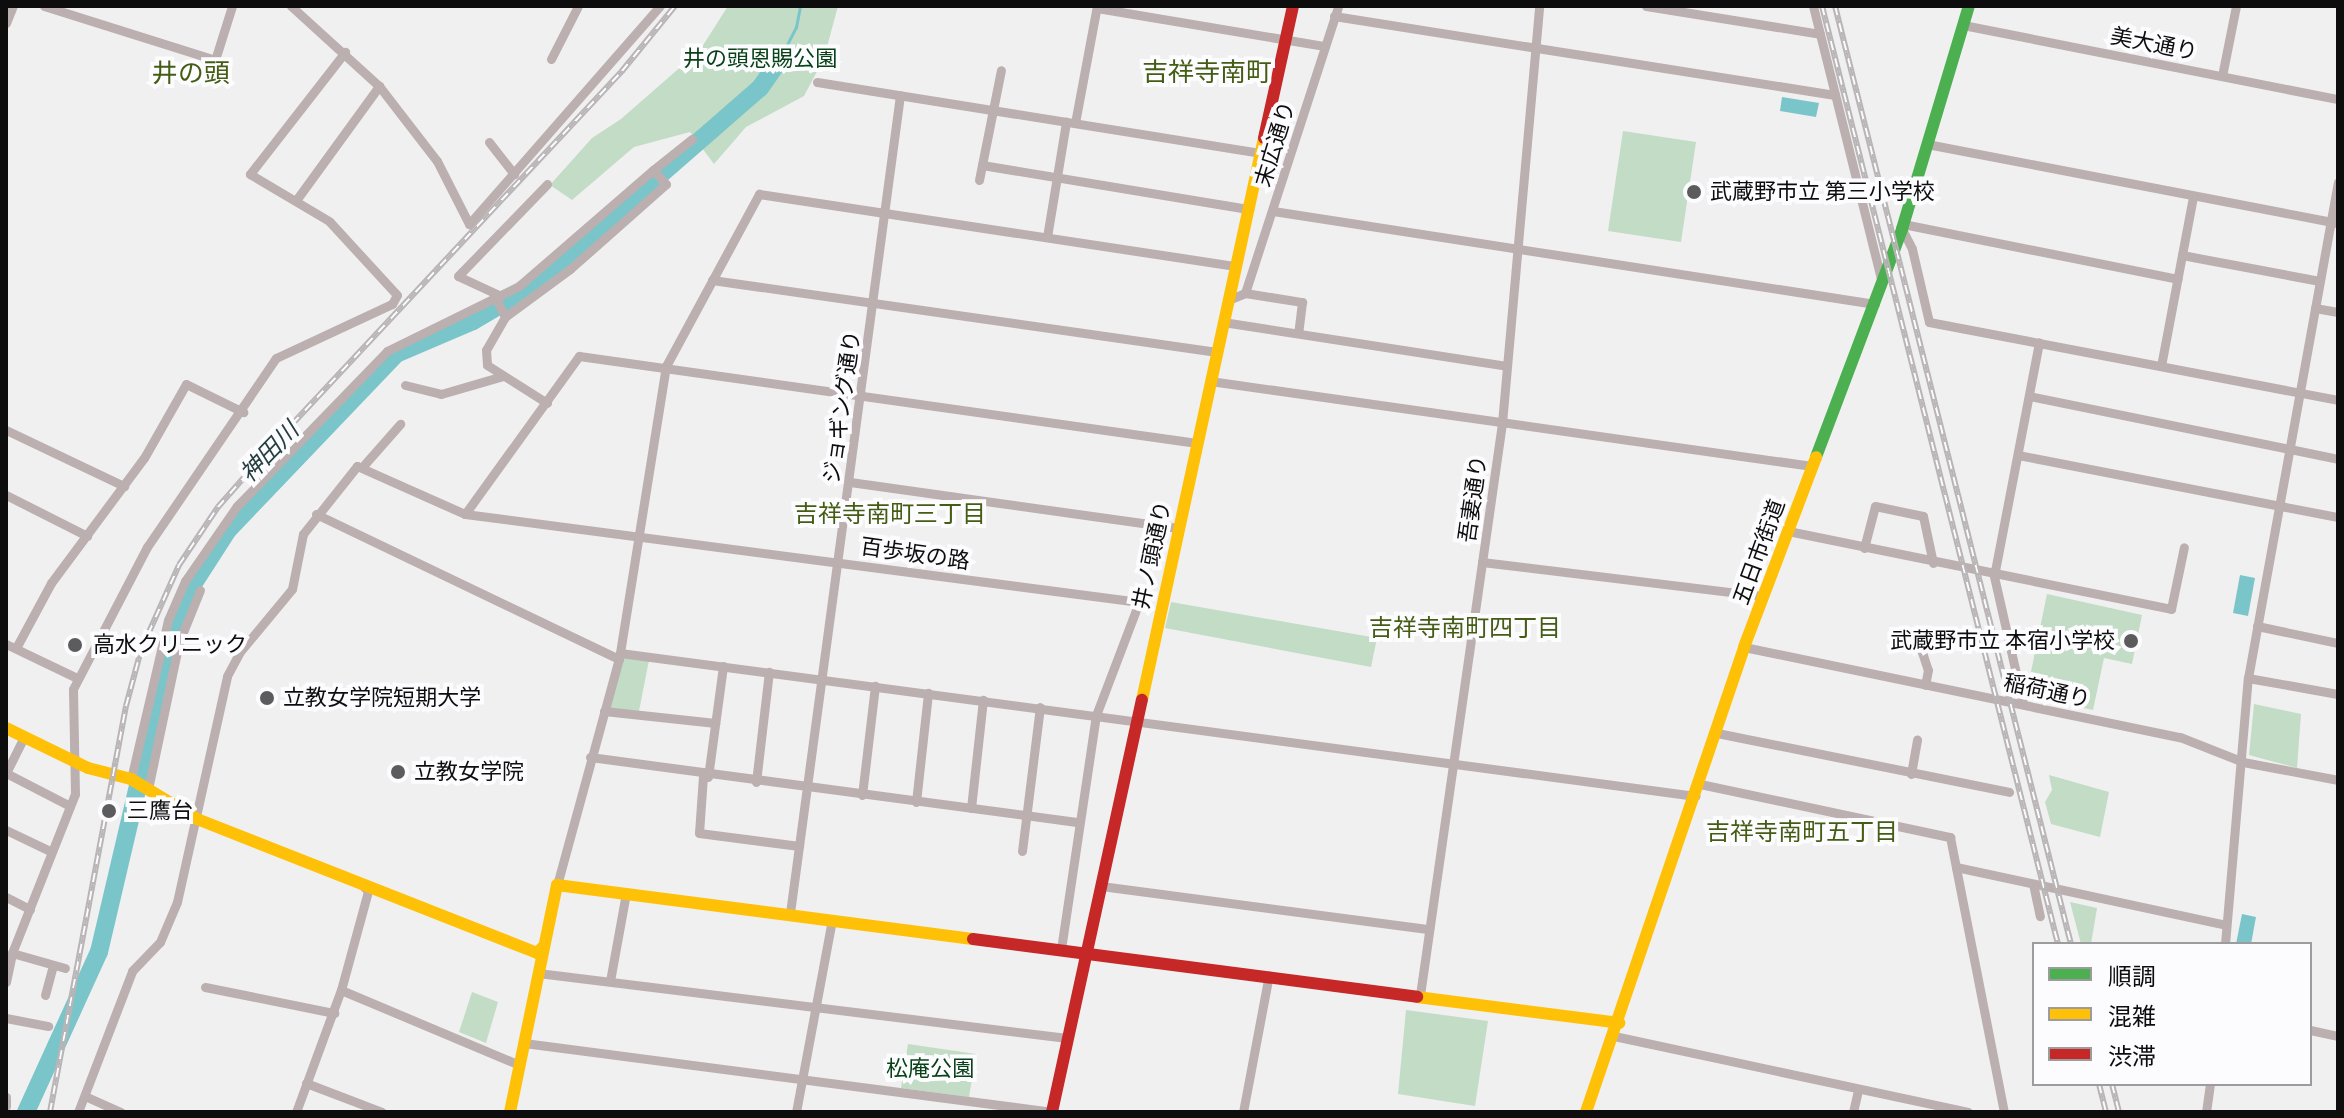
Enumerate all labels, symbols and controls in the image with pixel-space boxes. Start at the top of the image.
street label: 美大通り [2108,23,2200,65]
park label: 井の頭恩賜公園 [683,46,837,72]
district label: 吉祥寺南町 [1142,56,1272,88]
district label: 井の頭 [152,57,230,89]
street label: 末広通り [1250,98,1300,190]
place label: 武蔵野市立 第三小学校 [1710,179,1935,205]
marker: 武蔵野市立 第三小学校 [1685,183,1703,201]
street label: ジョギング通り [818,329,866,485]
water label: 神田川 [234,416,304,488]
street label: 吾妻通り [1454,454,1492,544]
street label: 五日市街道 [1728,496,1790,608]
street label: 井ノ頭通り [1128,498,1176,612]
district label: 吉祥寺南町三丁目 [794,500,986,528]
street label: 百歩坂の路 [859,533,971,575]
district label: 吉祥寺南町四丁目 [1369,614,1561,642]
place label: 武蔵野市立 本宿小学校 [1890,628,2115,654]
place label: 高水クリニック [93,632,247,658]
marker: 武蔵野市立 本宿小学校 [2122,632,2140,650]
marker: 高水クリニック [64,634,86,656]
street label: 稲荷通り [2001,669,2093,713]
place label: 立教女学院短期大学 [283,685,481,711]
marker: 立教女学院短期大学 [258,689,276,707]
place label: 立教女学院 [414,759,524,785]
marker: 立教女学院 [389,763,407,781]
place label: 三鷹台 [127,798,193,824]
marker: 三鷹台 [98,800,120,822]
district label: 吉祥寺南町五丁目 [1706,818,1898,846]
legend [2032,942,2312,1086]
text: 順調 [2108,961,2156,992]
text: 混雑 [2108,1001,2156,1032]
text: 渋滞 [2108,1041,2156,1072]
park label: 松庵公園 [886,1056,974,1082]

